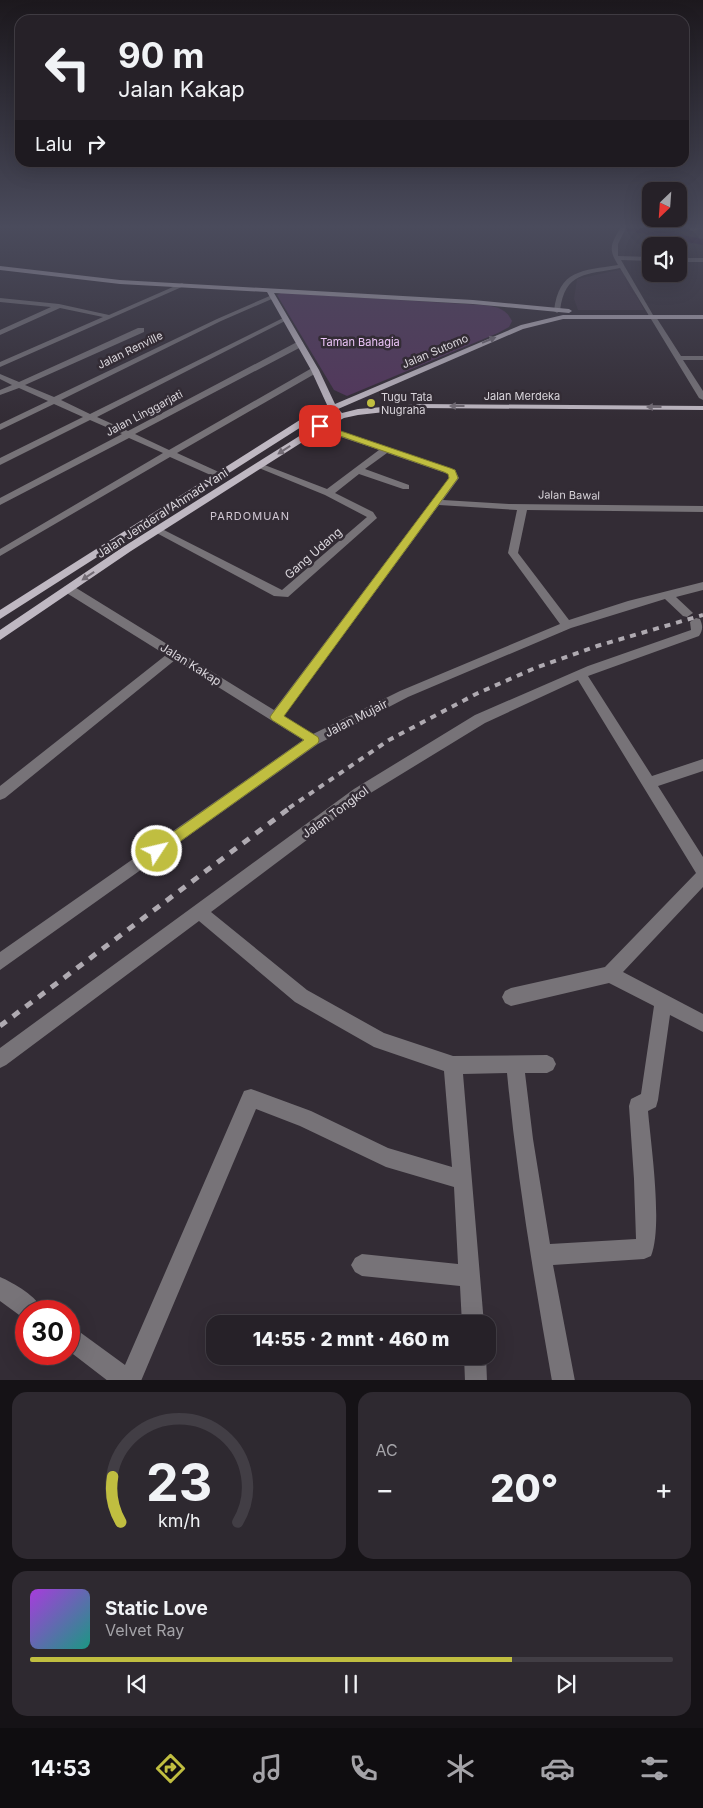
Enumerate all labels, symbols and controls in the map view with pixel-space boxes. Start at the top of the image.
text: 90 m [118,34,205,76]
icon: left [35,35,100,100]
text: Jalan Kakap [118,76,245,102]
icon: right [82,130,110,158]
text: Lalu [35,133,72,156]
north arrow [642,182,688,228]
map controls [642,182,687,282]
button: sound [642,237,687,282]
street label: Jalan Renville [95,328,165,372]
street label: Jalan Sutomo [400,331,471,371]
park label: Taman Bahagia [320,335,400,349]
one-way arrow [482,336,497,344]
street label: Jalan Linggarjati [103,387,185,439]
street label: Jalan Merdeka [484,389,560,403]
place label: Tugu Tata Nugraha [381,390,432,417]
marker: Tugu Tata Nugraha [365,397,377,409]
one-way arrow [449,402,465,410]
one-way arrow [646,403,662,411]
pin [299,405,341,447]
icon: arrive [306,412,334,440]
one-way arrow [277,445,290,455]
street label: Jalan Jenderal Ahmad Yani [93,465,231,561]
street label: Jalan Bawal [538,487,600,503]
district label: PARDOMUAN [210,509,290,523]
street label: Gang Udang [281,524,345,582]
one-way arrow [81,571,95,581]
street label: Jalan Kakap [158,639,224,689]
street label: Jalan Mujair [322,696,390,740]
street label: Jalan Tongkol [299,783,371,841]
position arrow [130,824,182,876]
speed limit sign: 30 [15,1300,80,1365]
text: 14:55 · 2 mnt · 460 m [253,1328,449,1351]
text: AC [376,1440,398,1460]
text: 23 [146,1451,212,1514]
text: 20° [490,1465,558,1511]
text: − [376,1472,394,1506]
text: + [654,1472,673,1506]
text: km/h [158,1510,200,1531]
text: Static Love [105,1597,208,1620]
text: Velvet Ray [105,1620,184,1640]
icon: previous [123,1670,151,1698]
icon: pause [337,1670,365,1698]
icon: next [552,1670,580,1698]
icon: directions [153,1751,188,1786]
icon: music [250,1751,285,1786]
icon: phone [346,1751,381,1786]
icon: climate [443,1751,478,1786]
icon: car [540,1751,575,1786]
icon: filters [637,1751,672,1786]
text: 14:53 [31,1755,91,1781]

